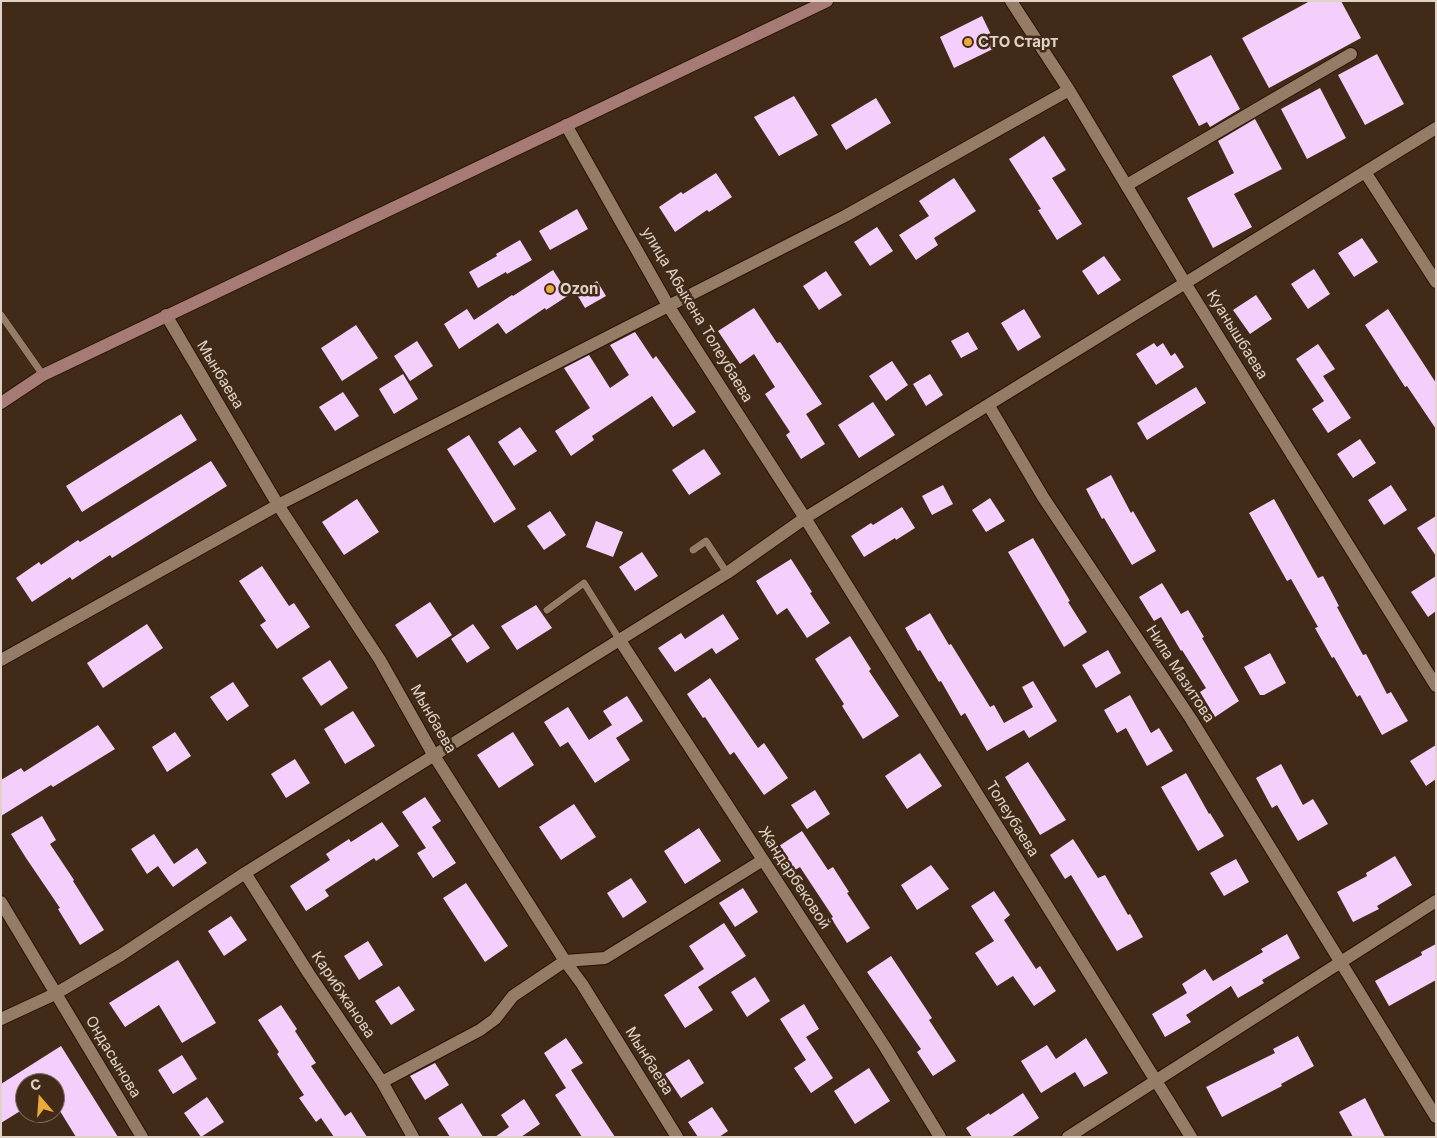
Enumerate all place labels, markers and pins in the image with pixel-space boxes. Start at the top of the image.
place label: СТО Старт [978,33,1058,51]
marker: СТО Старт [962,36,974,48]
place label: Ozon [560,280,598,298]
marker: Ozon [544,283,556,295]

